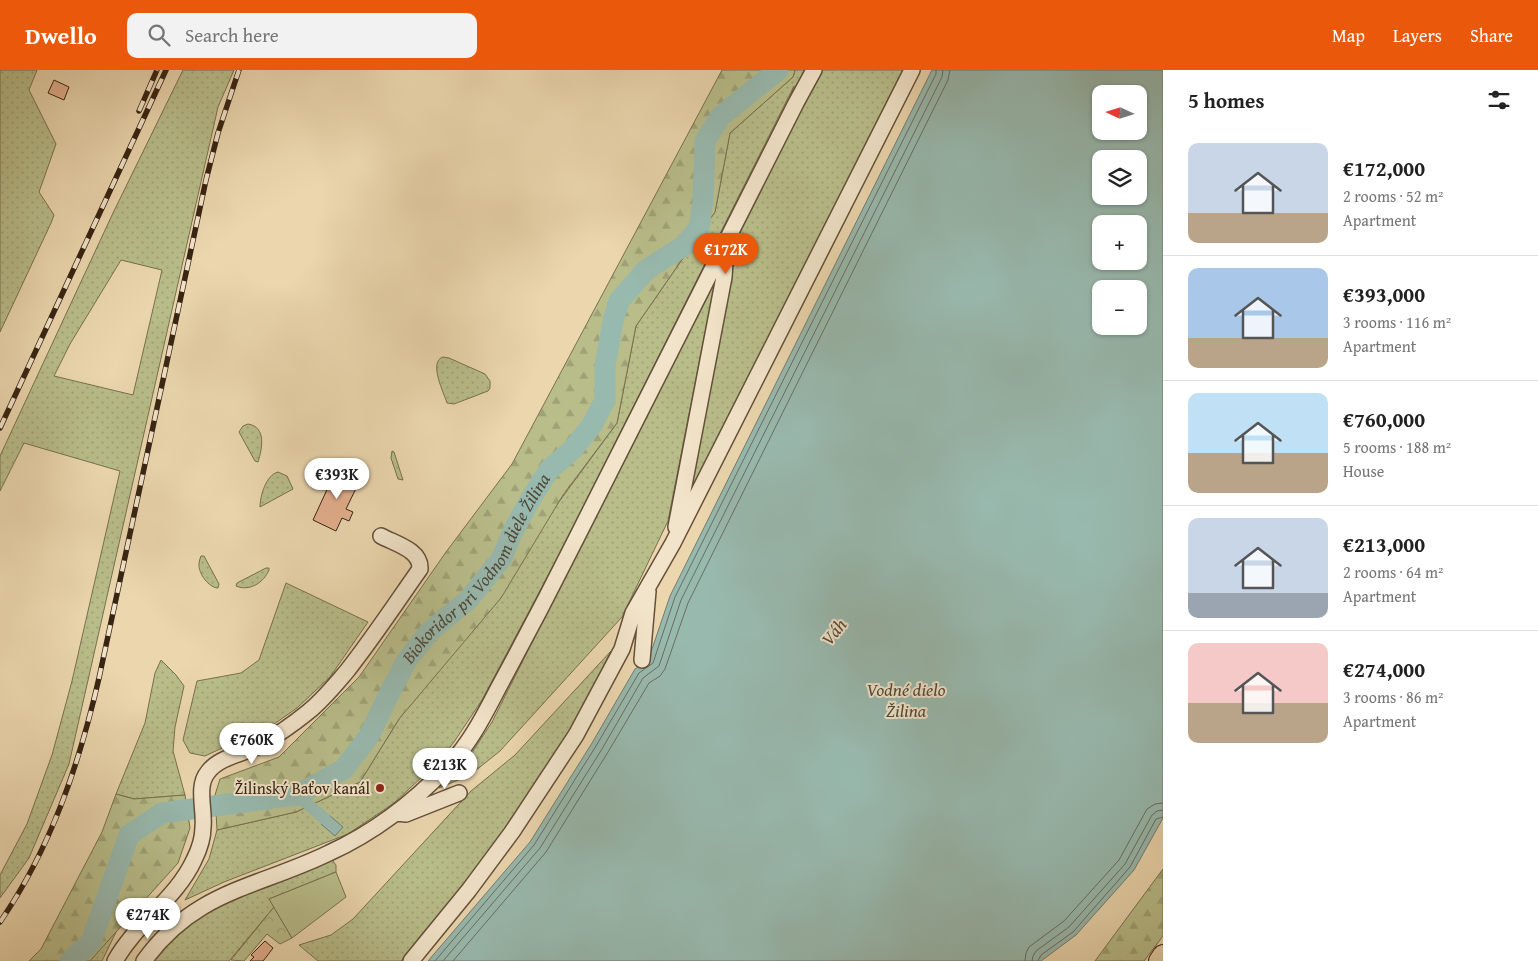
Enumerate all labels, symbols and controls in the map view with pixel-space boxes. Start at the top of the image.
search box [127,13,477,58]
text: Dwello [25,18,97,53]
icon: search [145,21,173,49]
text: Search here [185,21,279,49]
text: Map [1332,22,1365,49]
text: Layers [1393,22,1442,49]
text: Share [1470,22,1513,49]
north arrow [1092,85,1148,140]
map controls [1092,85,1147,335]
text: 5 homes [1188,85,1264,116]
icon: filters [1485,86,1513,114]
button: layers [1092,150,1147,205]
text: €172,000 [1343,153,1425,184]
icon: home [1228,163,1288,223]
text: 2 rooms · 52 m² [1343,184,1443,208]
text: Apartment [1343,208,1416,232]
button: + [1092,215,1147,270]
pin: €172K [691,232,761,275]
text: €172K [704,237,748,261]
text: €393,000 [1343,279,1425,310]
button: − [1092,280,1147,335]
icon: home [1228,288,1288,348]
text: 3 rooms · 116 m² [1343,310,1451,334]
text: Apartment [1343,334,1416,358]
text: €760,000 [1343,404,1425,435]
icon: home [1228,413,1288,473]
text: 5 rooms · 188 m² [1343,435,1451,459]
pin: €393K [302,458,372,500]
text: House [1343,459,1384,483]
text: €393K [315,462,359,486]
water label: Biokoridor pri Vodnom diele Žilina [394,467,557,670]
text: €213,000 [1343,529,1425,560]
icon: home [1228,538,1288,598]
text: 2 rooms · 64 m² [1343,560,1443,584]
text: Apartment [1343,584,1416,608]
water label: Váh [814,612,853,651]
text: €274,000 [1343,654,1425,685]
icon: home [1228,663,1288,723]
water label: Vodné dielo Žilina [867,676,946,724]
text: 3 rooms · 86 m² [1343,685,1443,709]
text: Apartment [1343,709,1416,733]
pin: €760K [217,722,287,765]
text: €760K [230,727,274,751]
pin: €213K [410,748,480,790]
text: €213K [423,752,467,776]
place label: Žilinský Baťov kanál [235,776,371,800]
marker: Žilinský Baťov kanál [374,782,386,794]
pin: €274K [113,898,183,940]
text: €274K [126,902,170,926]

